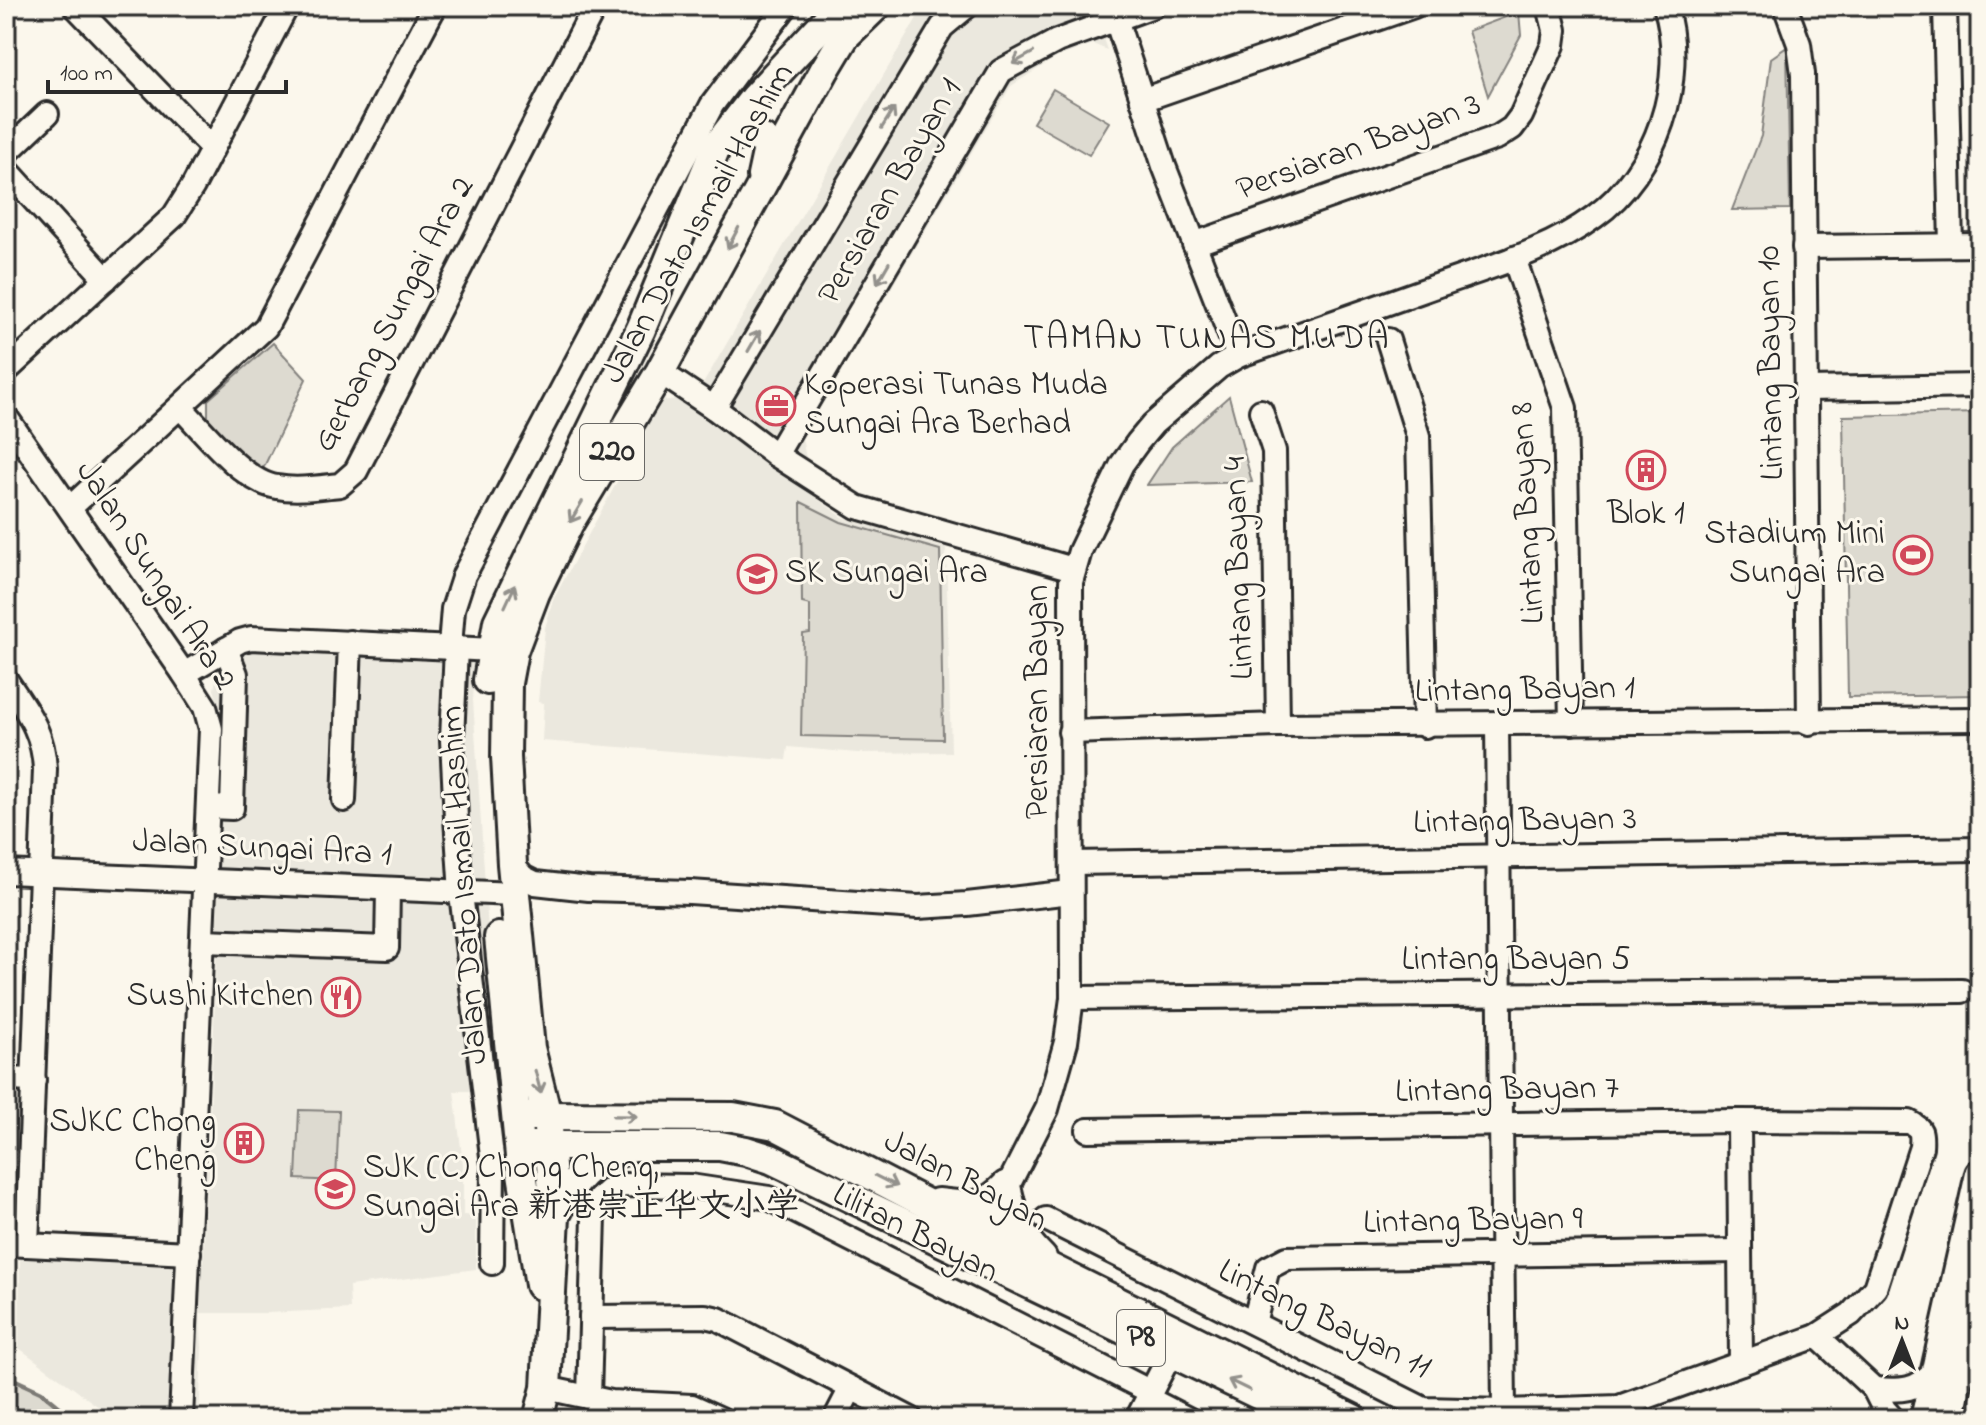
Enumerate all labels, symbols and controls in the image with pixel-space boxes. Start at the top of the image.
scale bar [48,44,286,94]
one-way arrow [1012,51,1036,66]
street label: Jalan Dato Ismail Hashim [590,55,808,393]
text: 100 m [60,57,113,92]
street label: Persiaran Bayan 1 [806,69,976,314]
street label: Persiaran Bayan 3 [1230,81,1488,215]
one-way arrow [880,107,896,130]
street label: Gerbang Sungai Ara 2 [301,168,489,462]
one-way arrow [725,225,741,249]
street label: Lintang Bayan 10 [1745,245,1799,481]
one-way arrow [875,261,891,284]
district label: TAMAN TUNAS MUDA [1023,313,1391,366]
one-way arrow [746,330,762,353]
place label: Koperasi Tunas Muda Sungai Ara Berhad [804,361,1108,450]
office icon: Koperasi Tunas Muda Sungai Ara Berhad [755,385,797,427]
street label: Lintang Bayan 8 [1498,401,1560,625]
road number: 220 [580,424,644,480]
building icon: Blok 1 [1625,449,1667,491]
street label: Jalan Sungai Ara 2 [62,451,248,701]
street label: Lintang Bayan 4 [1211,455,1269,681]
place label: Blok 1 [1606,490,1685,540]
one-way arrow [568,500,584,523]
place label: Stadium Mini Sungai Ara [1704,510,1885,599]
sports icon: Stadium Mini Sungai Ara [1892,534,1934,576]
place label: SK Sungai Ara [785,549,988,599]
school or university icon: SK Sungai Ara [736,553,778,595]
one-way arrow [503,585,518,609]
street label: Persiaran Bayan [1014,585,1064,819]
street label: Lintang Bayan 1 [1414,664,1636,718]
street label: Jalan Dato Ismail Hashim [428,704,502,1066]
street label: Lintang Bayan 3 [1413,795,1637,849]
street label: Jalan Sungai Ara 1 [131,817,393,881]
street label: Lintang Bayan 5 [1401,936,1631,986]
place label: Sushi Kitchen [126,972,313,1022]
restaurant icon: Sushi Kitchen [320,976,362,1018]
street label: Lintang Bayan 7 [1395,1064,1619,1118]
one-way arrow [532,1069,547,1094]
place label: SJKC Chong Cheng [49,1098,216,1187]
one-way arrow [611,1108,638,1124]
street label: Jalan Bayan [874,1118,1056,1246]
building icon: SJKC Chong Cheng [223,1122,265,1164]
place label: SJK (C) Chong Cheng, Sungai Ara 新港崇正华文小学 [363,1144,800,1233]
school or university icon: SJK (C) Chong Cheng, Sungai Ara 新港崇正华文小学 [314,1168,356,1210]
street label: Lilitan Bayan [823,1171,1007,1297]
one-way arrow [873,1174,897,1189]
street label: Lintang Bayan 9 [1363,1195,1583,1249]
street label: Lintang Bayan 11 [1209,1247,1439,1393]
north arrow [1862,1301,1942,1381]
text: N [1895,1308,1909,1340]
road number: P8 [1117,1310,1165,1366]
one-way arrow [1227,1377,1251,1392]

